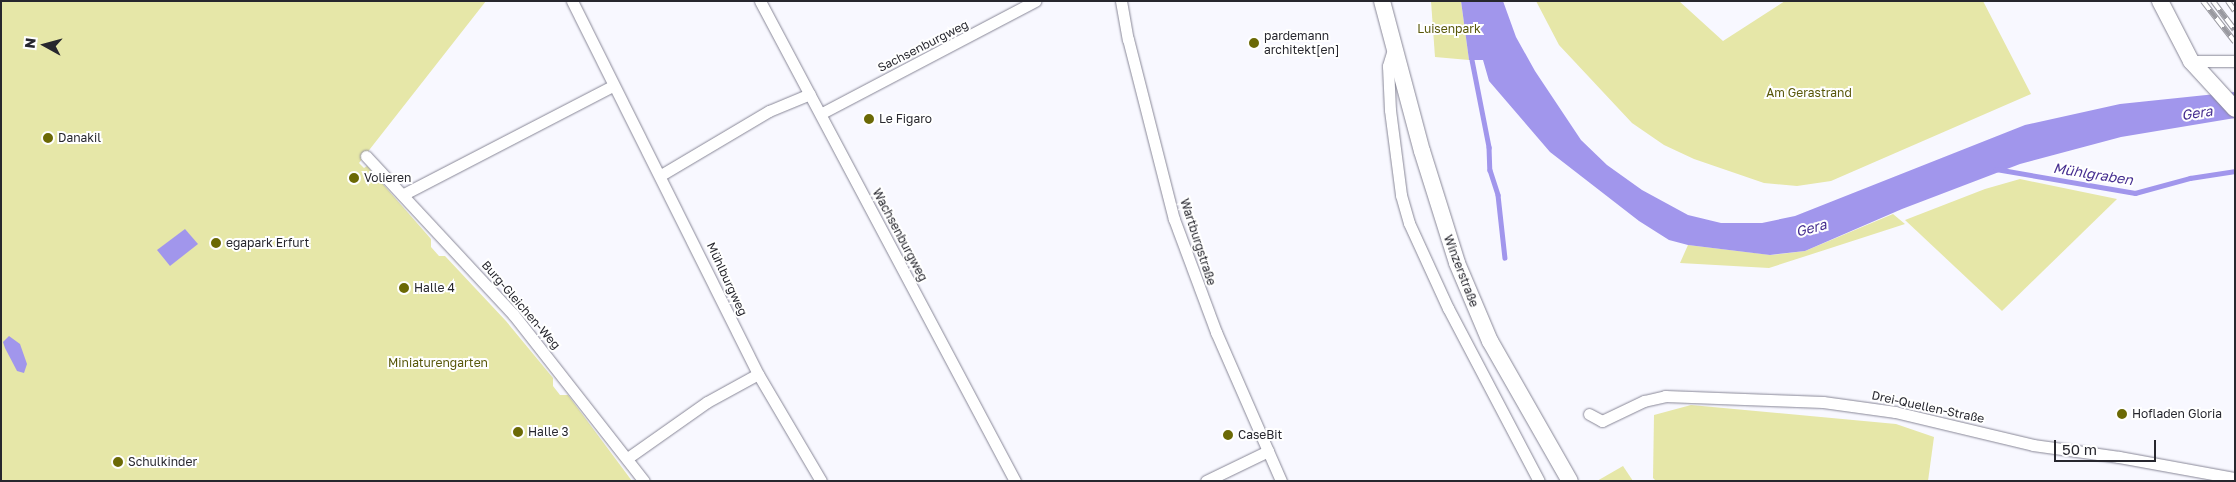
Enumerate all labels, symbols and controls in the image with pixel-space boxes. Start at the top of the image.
street label: Sachsenburgweg [875,17,971,75]
north arrow [20,20,70,70]
park label: Luisenpark [1417,22,1481,36]
place label: pardemann architekt[en] [1264,29,1340,57]
text: N [21,37,39,49]
marker: pardemann architekt[en] [1248,37,1260,49]
park label: Am Gerastrand [1766,86,1852,100]
water label: Gera [2180,102,2214,124]
place label: Le Figaro [879,112,932,126]
marker: Le Figaro [863,113,875,125]
place label: Danakil [58,131,101,145]
marker: Danakil [42,132,54,144]
water label: Mühlgraben [2052,159,2134,189]
place label: Volieren [364,171,411,185]
marker: Volieren [348,172,360,184]
street label: Wachsenburgweg [869,186,931,284]
street label: Wartburgstraße [1177,197,1219,287]
water label: Gera [1794,216,1828,240]
street label: Winzerstraße [1441,233,1481,309]
place label: egapark Erfurt [226,236,309,250]
marker: egapark Erfurt [210,237,222,249]
street label: Mühlburgweg [704,240,750,318]
street label: Burg-Gleichen-Weg [479,258,563,352]
place label: Halle 4 [414,281,455,295]
marker: Halle 4 [398,282,410,294]
park label: Miniaturengarten [388,356,488,370]
street label: Drei-Quellen-Straße [1870,388,1986,426]
place label: Hofladen Gloria [2132,407,2222,421]
marker: Hofladen Gloria [2116,408,2128,420]
place label: Halle 3 [528,425,568,439]
marker: Halle 3 [512,426,524,438]
place label: CaseBit [1238,428,1282,442]
marker: CaseBit [1222,429,1234,441]
scale bar [2056,430,2158,462]
text: 50 m [2062,440,2097,458]
place label: Schulkinder [128,455,197,469]
marker: Schulkinder [112,456,124,468]

